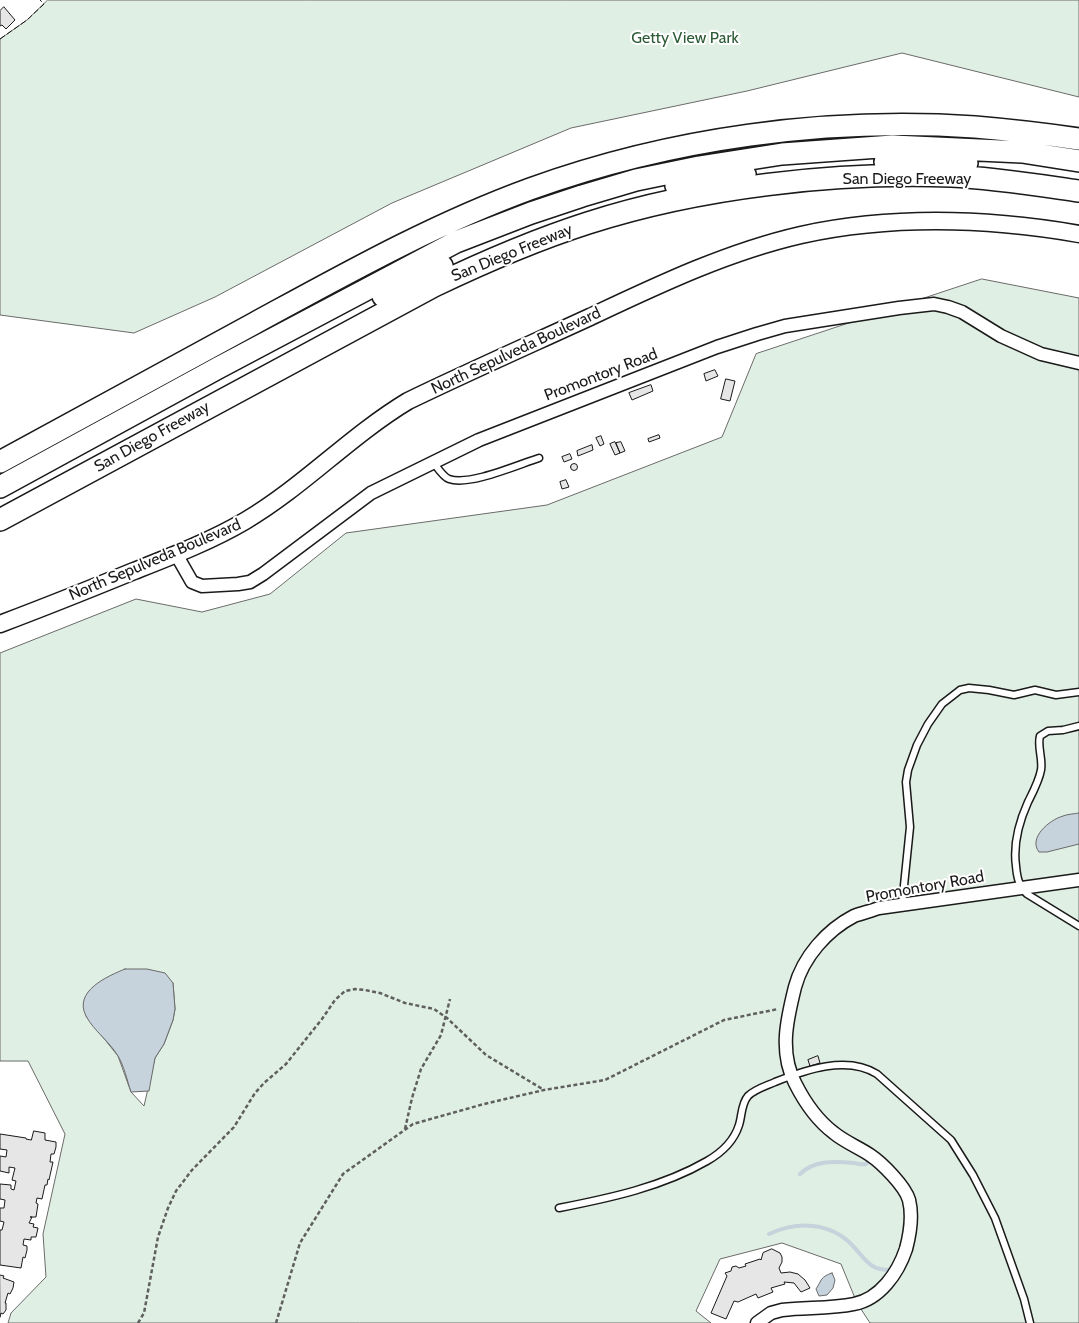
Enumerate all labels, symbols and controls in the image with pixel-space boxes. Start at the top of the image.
park label: Getty View Park [631,28,739,48]
street label: San Diego Freeway [843,169,971,189]
street label: San Diego Freeway [449,220,575,286]
street label: North Sepulveda Boulevard [428,303,604,399]
street label: Promontory Road [542,345,660,405]
street label: San Diego Freeway [91,397,213,477]
street label: North Sepulveda Boulevard [66,515,244,605]
street label: Promontory Road [864,867,986,907]

